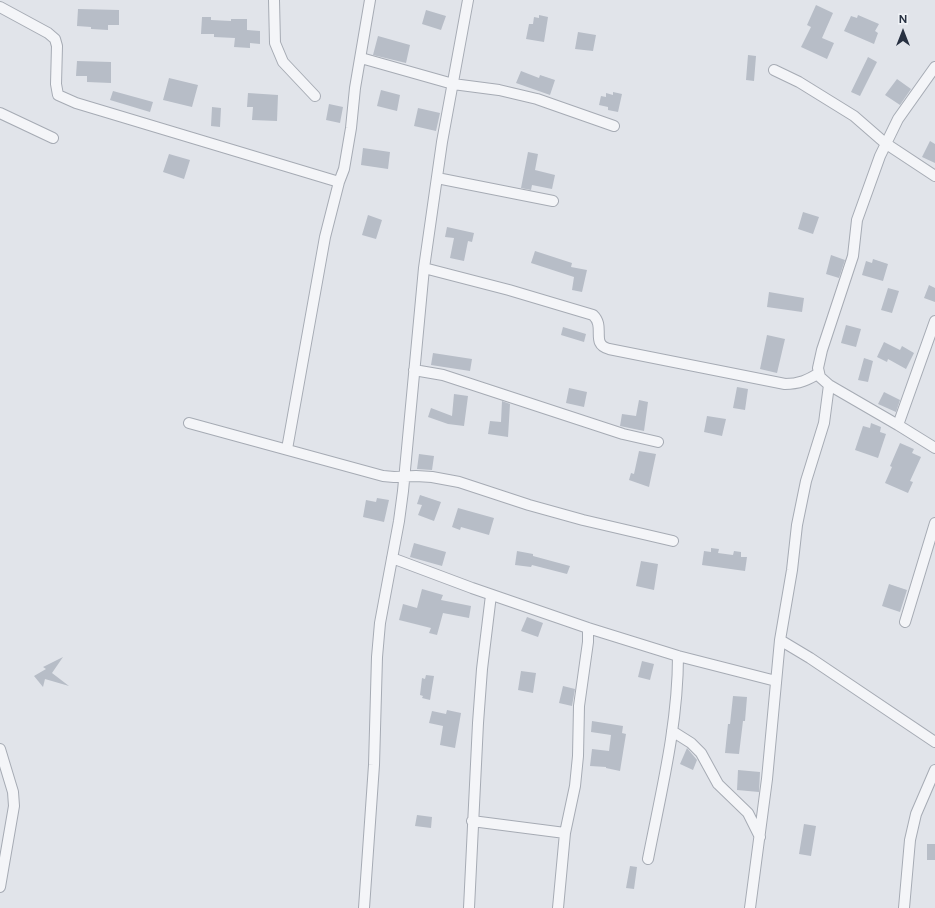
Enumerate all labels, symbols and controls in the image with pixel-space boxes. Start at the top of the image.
north arrow [883,12,923,52]
text: N [899,13,907,26]

